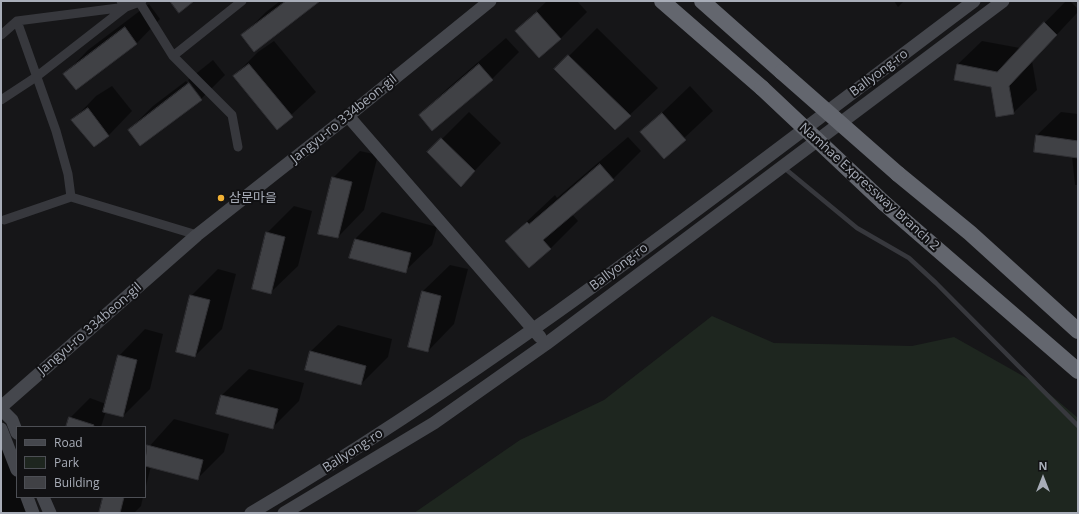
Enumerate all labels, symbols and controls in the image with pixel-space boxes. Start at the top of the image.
street label: Ballyong-ro [847,46,911,100]
street label: Jangyu-ro 334beon-gil [288,71,400,167]
street label: Namhae Expressway Branch 2 [796,120,942,254]
place label: 삼문마을 [229,190,277,206]
marker: 삼문마을 [216,193,226,203]
street label: Ballyong-ro [587,240,651,294]
street label: Jangyu-ro 334beon-gil [35,280,145,378]
legend [16,426,146,498]
street label: Ballyong-ro [320,426,386,476]
text: Road [54,434,83,451]
text: Park [54,454,79,471]
north arrow [1023,458,1063,498]
text: N [1039,458,1047,473]
text: Building [54,474,99,491]

